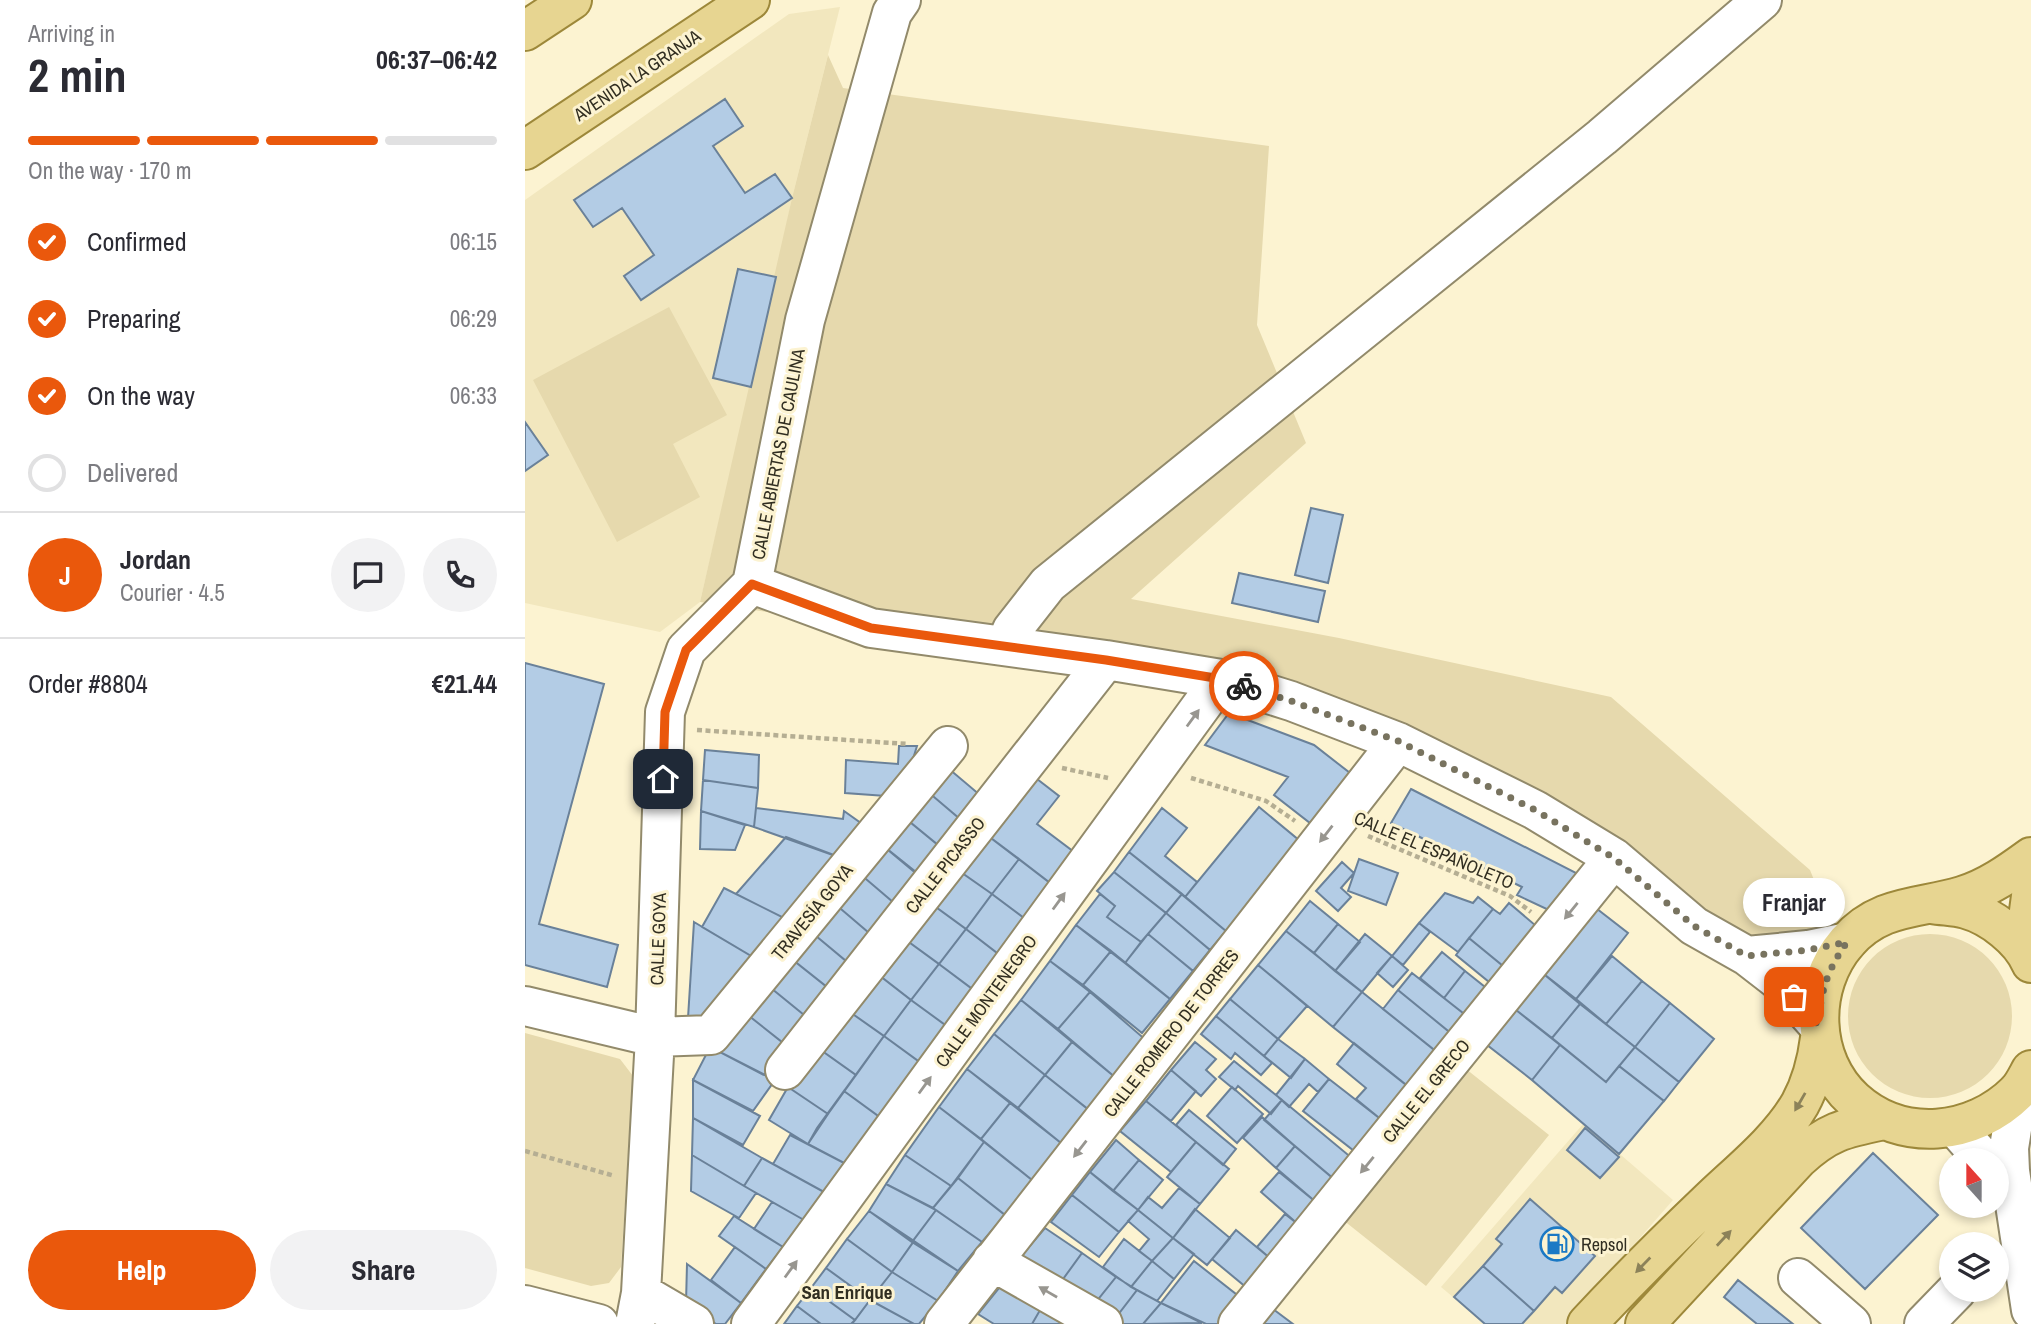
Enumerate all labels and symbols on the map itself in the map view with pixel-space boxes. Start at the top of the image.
street label: AVENIDA LA GRANJA [568,23,706,127]
street label: CALLE ABIERTAS DE CAULINA [745,346,811,562]
courier [1209,651,1279,721]
one-way arrow [1186,708,1200,727]
pin [633,749,693,809]
street label: CALLE EL ESPAÑOLETO [1350,805,1518,895]
street label: CALLE PICASSO [899,811,991,919]
one-way arrow [1319,825,1333,843]
street label: TRAVESÍA GOYA [766,859,859,965]
callout: Franjar [1743,878,1845,927]
street label: CALLE GOYA [644,892,672,986]
one-way arrow [1052,892,1066,910]
one-way arrow [1564,902,1579,920]
street label: CALLE MONTENEGRO [929,930,1043,1072]
street label: CALLE ROMERO DE TORRES [1097,944,1245,1122]
pin [1764,967,1824,1027]
street label: CALLE EL GRECO [1376,1034,1476,1148]
one-way arrow [918,1076,932,1094]
one-way arrow [1794,1092,1806,1112]
one-way arrow [1073,1140,1088,1157]
north arrow [1939,1148,2009,1218]
one-way arrow [1359,1155,1374,1173]
fuel station icon: Repsol [1538,1225,1576,1263]
one-way arrow [1716,1230,1732,1247]
place label: Repsol [1581,1232,1627,1257]
one-way arrow [1634,1257,1651,1274]
one-way arrow [784,1260,798,1278]
district label: San Enrique [802,1279,893,1305]
one-way arrow [1038,1286,1057,1299]

